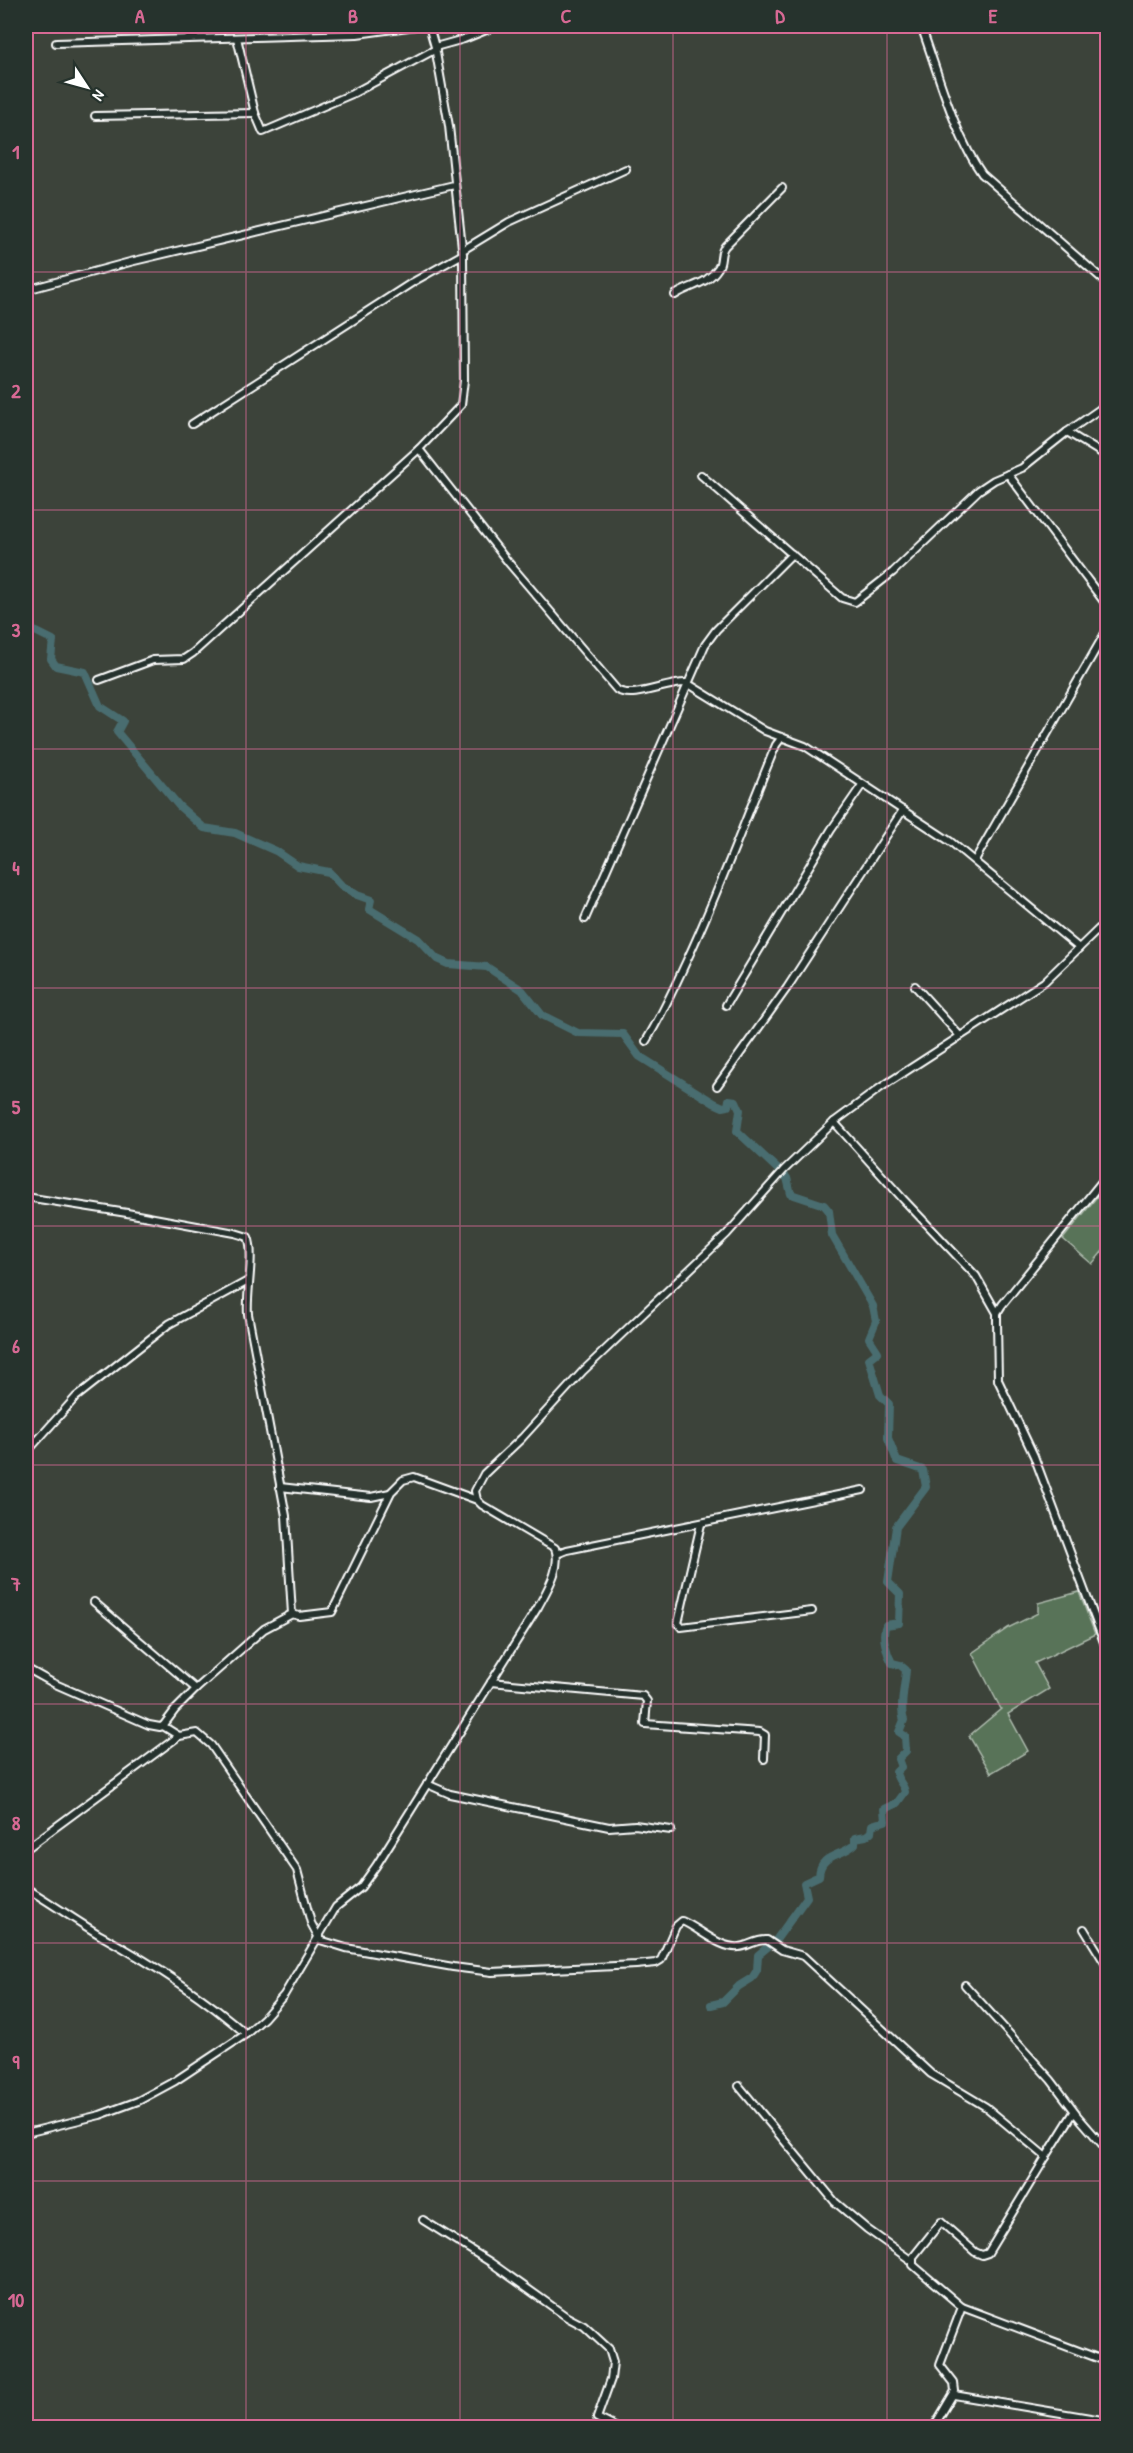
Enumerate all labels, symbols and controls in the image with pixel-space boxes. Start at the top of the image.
text: A [135,2,145,29]
text: B [348,2,358,29]
text: C [561,2,572,29]
text: D [775,2,785,29]
text: E [989,2,998,29]
north arrow [57,57,117,117]
text: N [87,86,111,106]
text: 1 [12,138,20,165]
text: 2 [11,377,21,404]
text: 3 [12,616,21,643]
text: 4 [12,854,20,881]
text: 5 [12,1093,21,1120]
text: 6 [12,1332,20,1359]
text: 7 [10,1570,21,1597]
text: 8 [12,1809,21,1836]
text: 9 [12,2048,20,2075]
text: 10 [8,2286,24,2313]

